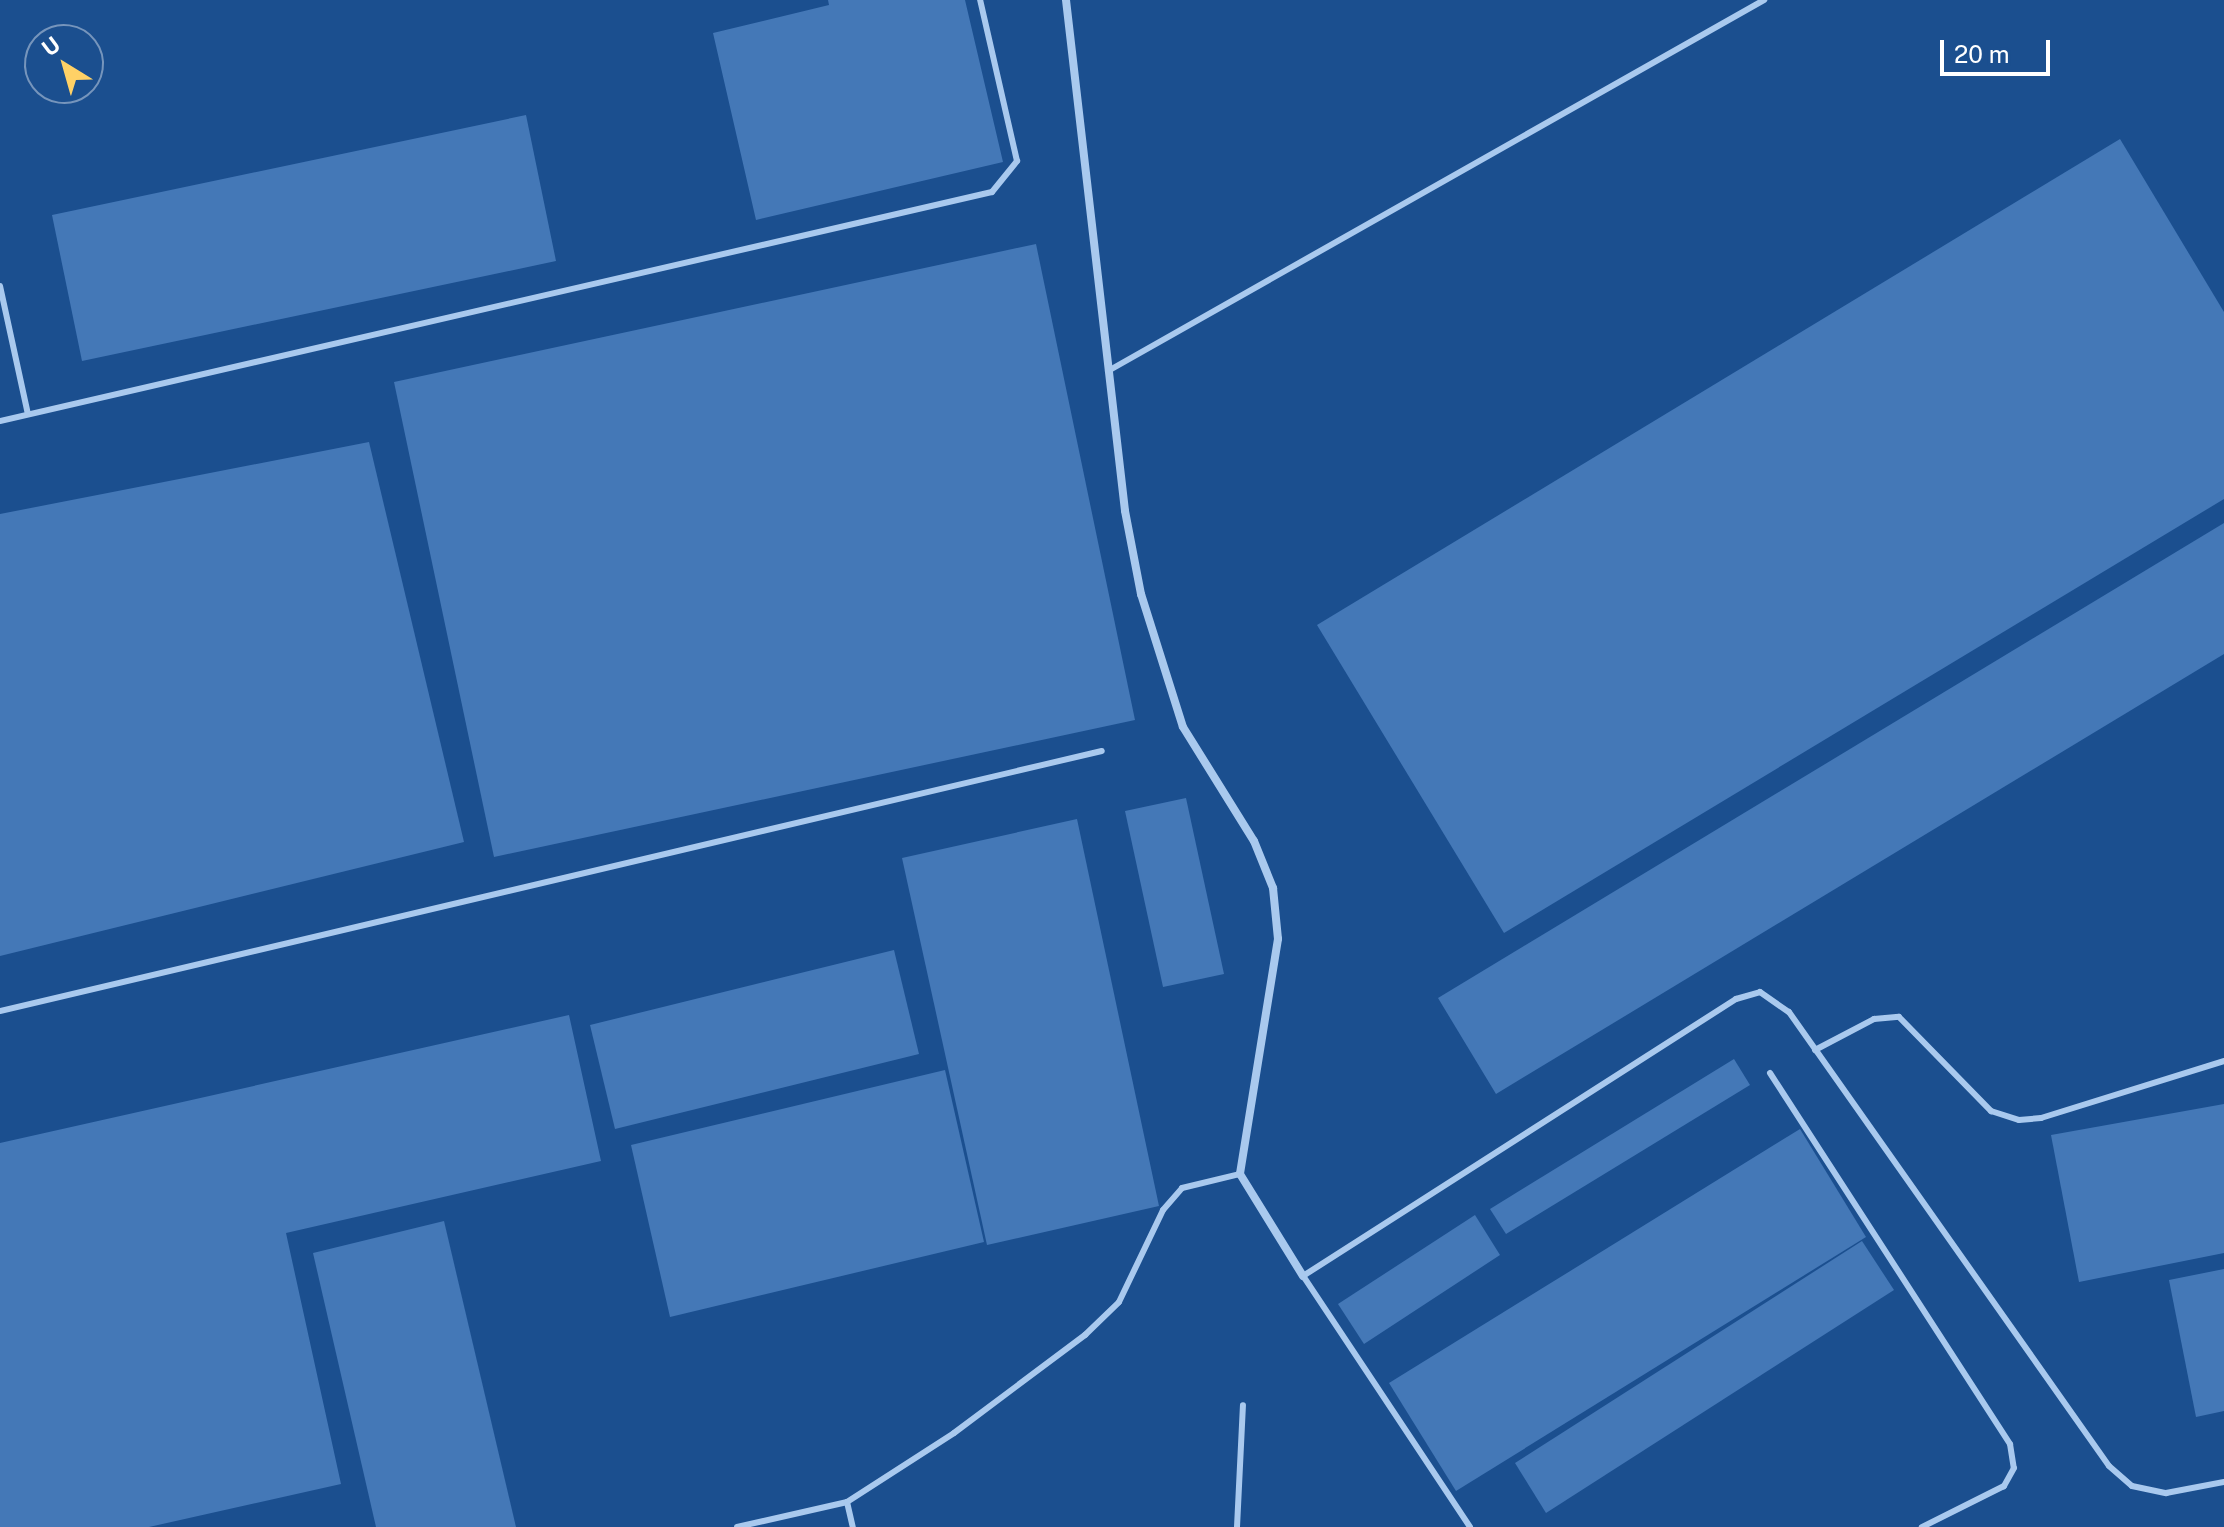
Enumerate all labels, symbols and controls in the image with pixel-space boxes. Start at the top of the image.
north arrow [24,24,104,104]
scale bar [1944,24,2054,74]
text: U [37,31,65,62]
text: 20 m [1954,40,2010,68]

